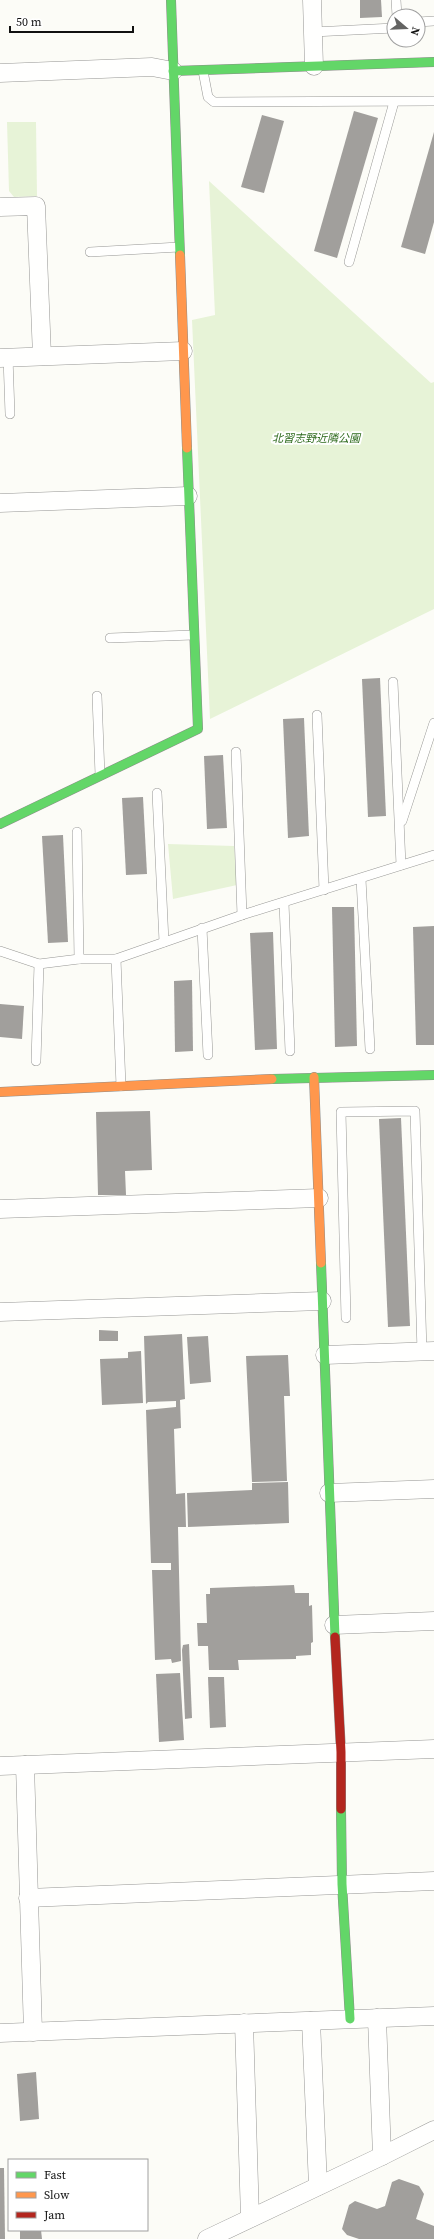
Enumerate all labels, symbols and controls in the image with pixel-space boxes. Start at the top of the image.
scale bar [10,8,133,34]
north arrow [386,8,426,48]
text: 50 m [16,14,42,30]
text: N [407,25,423,37]
park label: 北習志野近隣公園 [272,431,362,446]
legend [8,2159,148,2231]
text: Fast [44,2167,66,2183]
text: Slow [44,2187,70,2203]
text: Jam [43,2207,65,2223]

